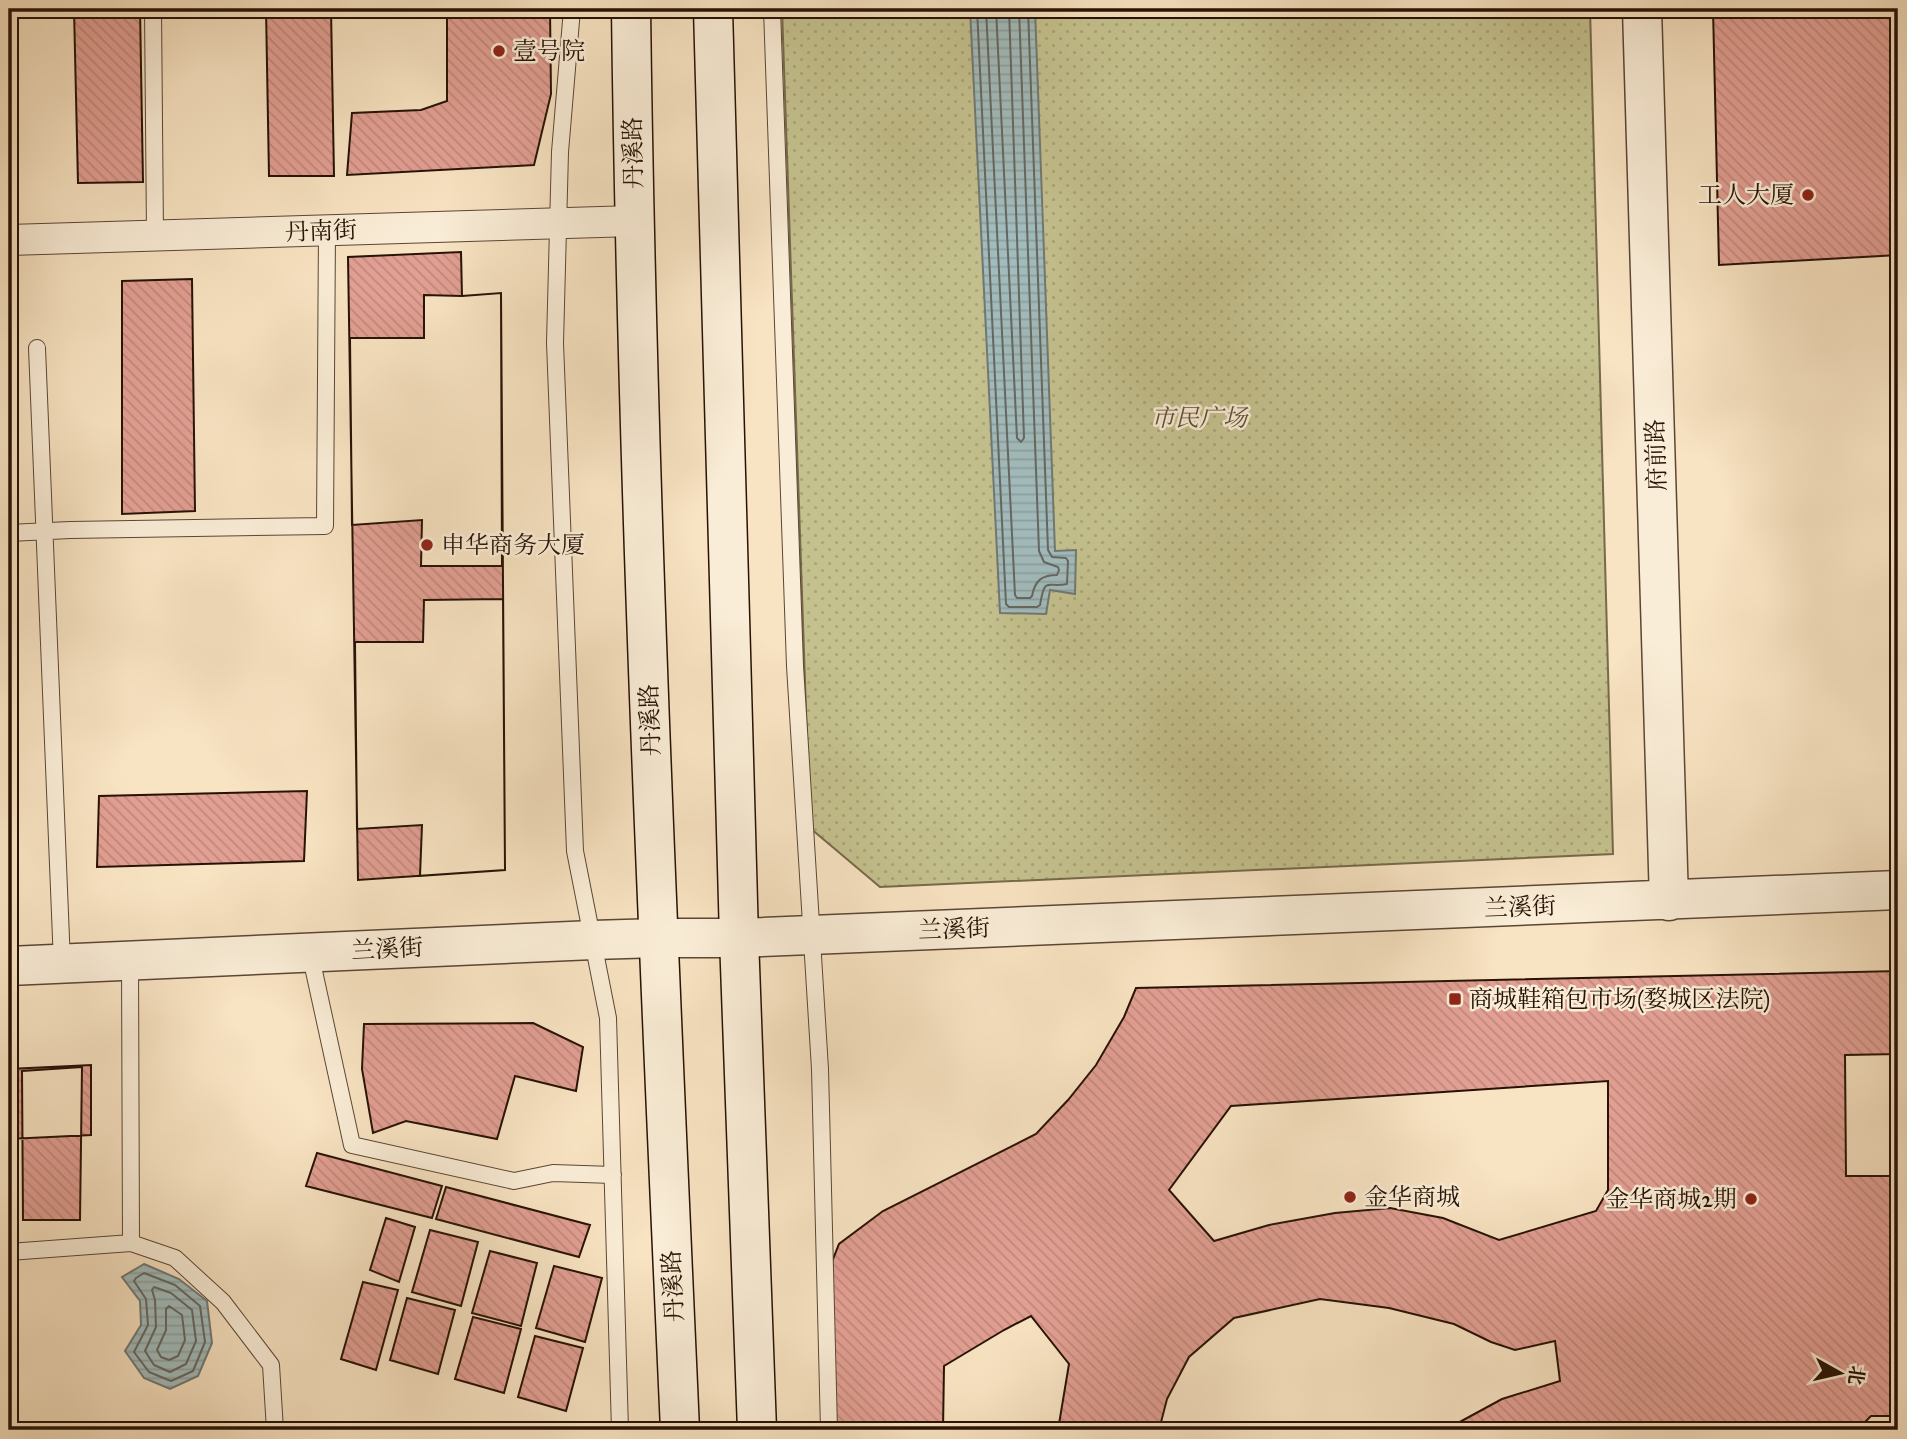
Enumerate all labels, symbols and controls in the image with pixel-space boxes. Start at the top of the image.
place label: 壹号院 [513,36,585,66]
marker: 壹号院 [491,43,507,59]
street label: 丹溪路 [617,117,649,189]
place label: 工人大厦 [1698,180,1794,210]
marker: 工人大厦 [1800,187,1816,203]
street label: 丹南街 [284,215,358,247]
park label: 市民广场 [1151,403,1249,433]
street label: 府前路 [1640,418,1672,492]
place label: 申华商务大厦 [441,530,585,560]
marker: 申华商务大厦 [419,537,435,553]
street label: 丹溪路 [634,683,666,757]
street label: 兰溪街 [1483,891,1557,923]
street label: 兰溪街 [917,913,991,945]
street label: 兰溪街 [350,932,424,966]
place label: 商城鞋箱包市场(婺城区法院) [1469,984,1770,1014]
marker: 商城鞋箱包市场(婺城区法院) [1447,991,1463,1007]
place label: 金华商城 [1364,1182,1460,1212]
place label: 金华商城2期 [1605,1184,1737,1214]
marker: 金华商城 [1342,1189,1358,1205]
marker: 金华商城2期 [1743,1191,1759,1207]
street label: 丹溪路 [656,1249,690,1323]
north arrow [1806,1338,1876,1408]
text: 北 [1844,1364,1869,1386]

